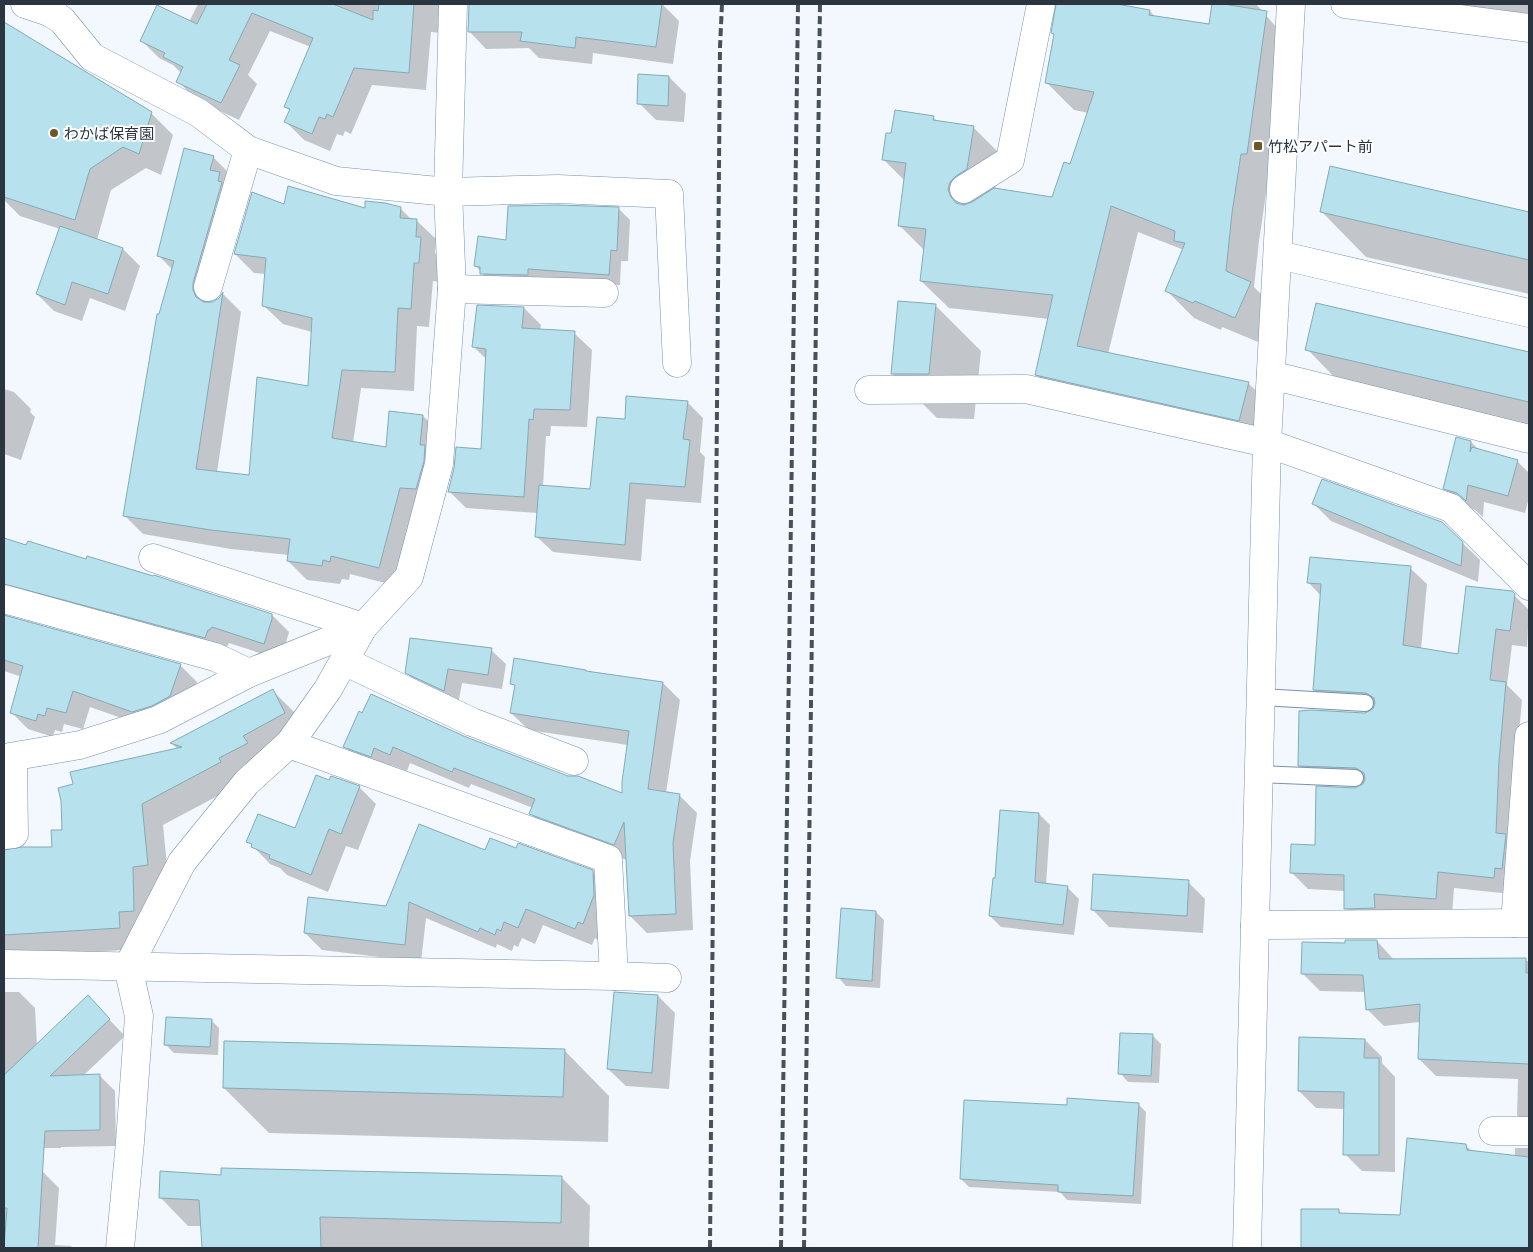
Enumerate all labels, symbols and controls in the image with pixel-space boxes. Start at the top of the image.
place label: わかば保育園 [64,123,154,144]
marker: わかば保育園 [48,127,60,139]
place label: 竹松アパート前 [1268,136,1373,157]
marker: 竹松アパート前 [1252,140,1264,152]

